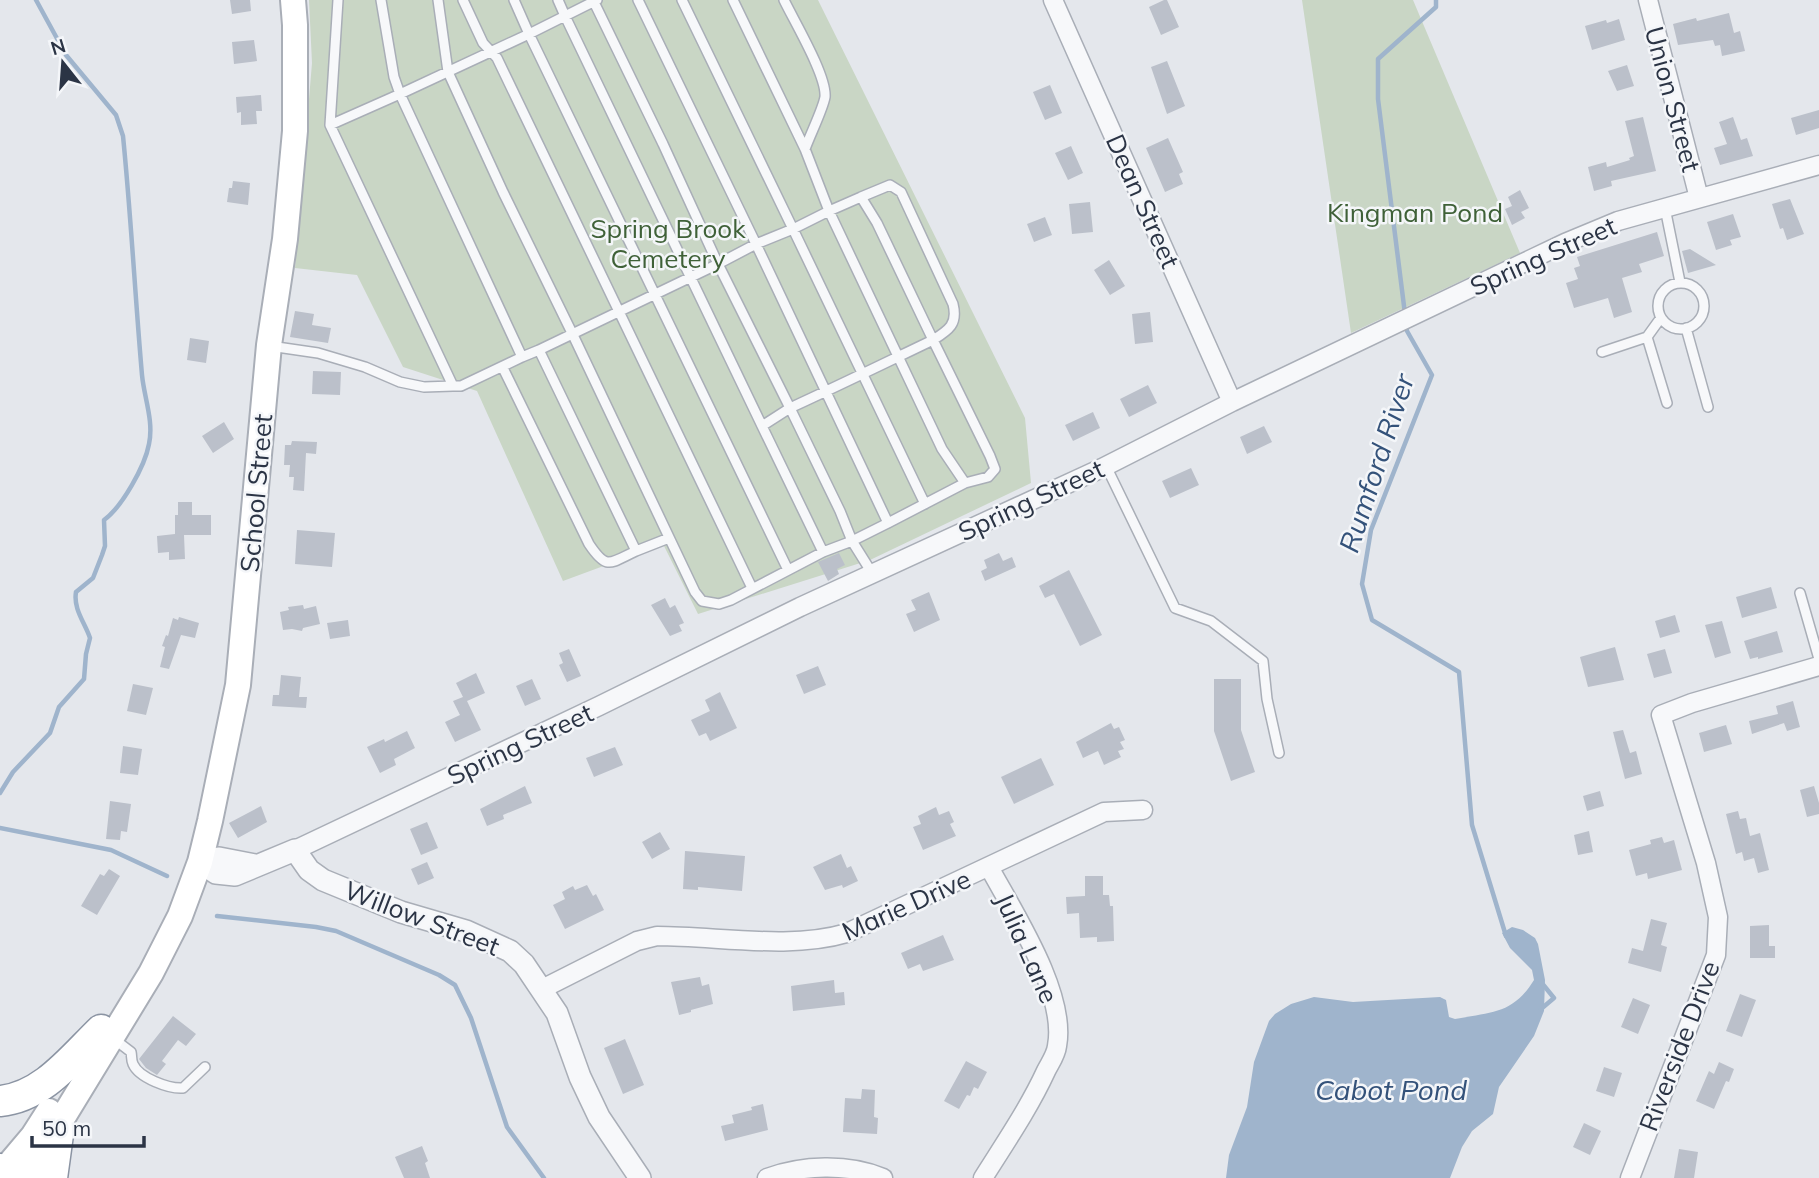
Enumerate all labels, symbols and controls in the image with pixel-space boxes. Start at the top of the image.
street label: Union Street [1638,23,1708,175]
north arrow [28,28,98,98]
text: N [48,33,68,60]
street label: Dean Street [1099,129,1187,273]
park label: Kingman Pond [1327,196,1503,229]
street label: Spring Street [1465,209,1621,303]
park label: Spring Brook Cemetery [590,212,746,275]
water label: Rumford River [1331,368,1422,557]
street label: School Street [233,412,279,574]
street label: Spring Street [953,452,1109,548]
street label: Spring Street [442,696,598,792]
street label: Marie Drive [837,862,975,948]
street label: Willow Street [340,873,504,963]
street label: Julia Lane [988,888,1066,1008]
street label: Riverside Drive [1631,956,1727,1136]
water label: Cabot Pond [1315,1072,1467,1107]
scale bar [32,1104,144,1148]
text: 50 m [42,1115,91,1141]

